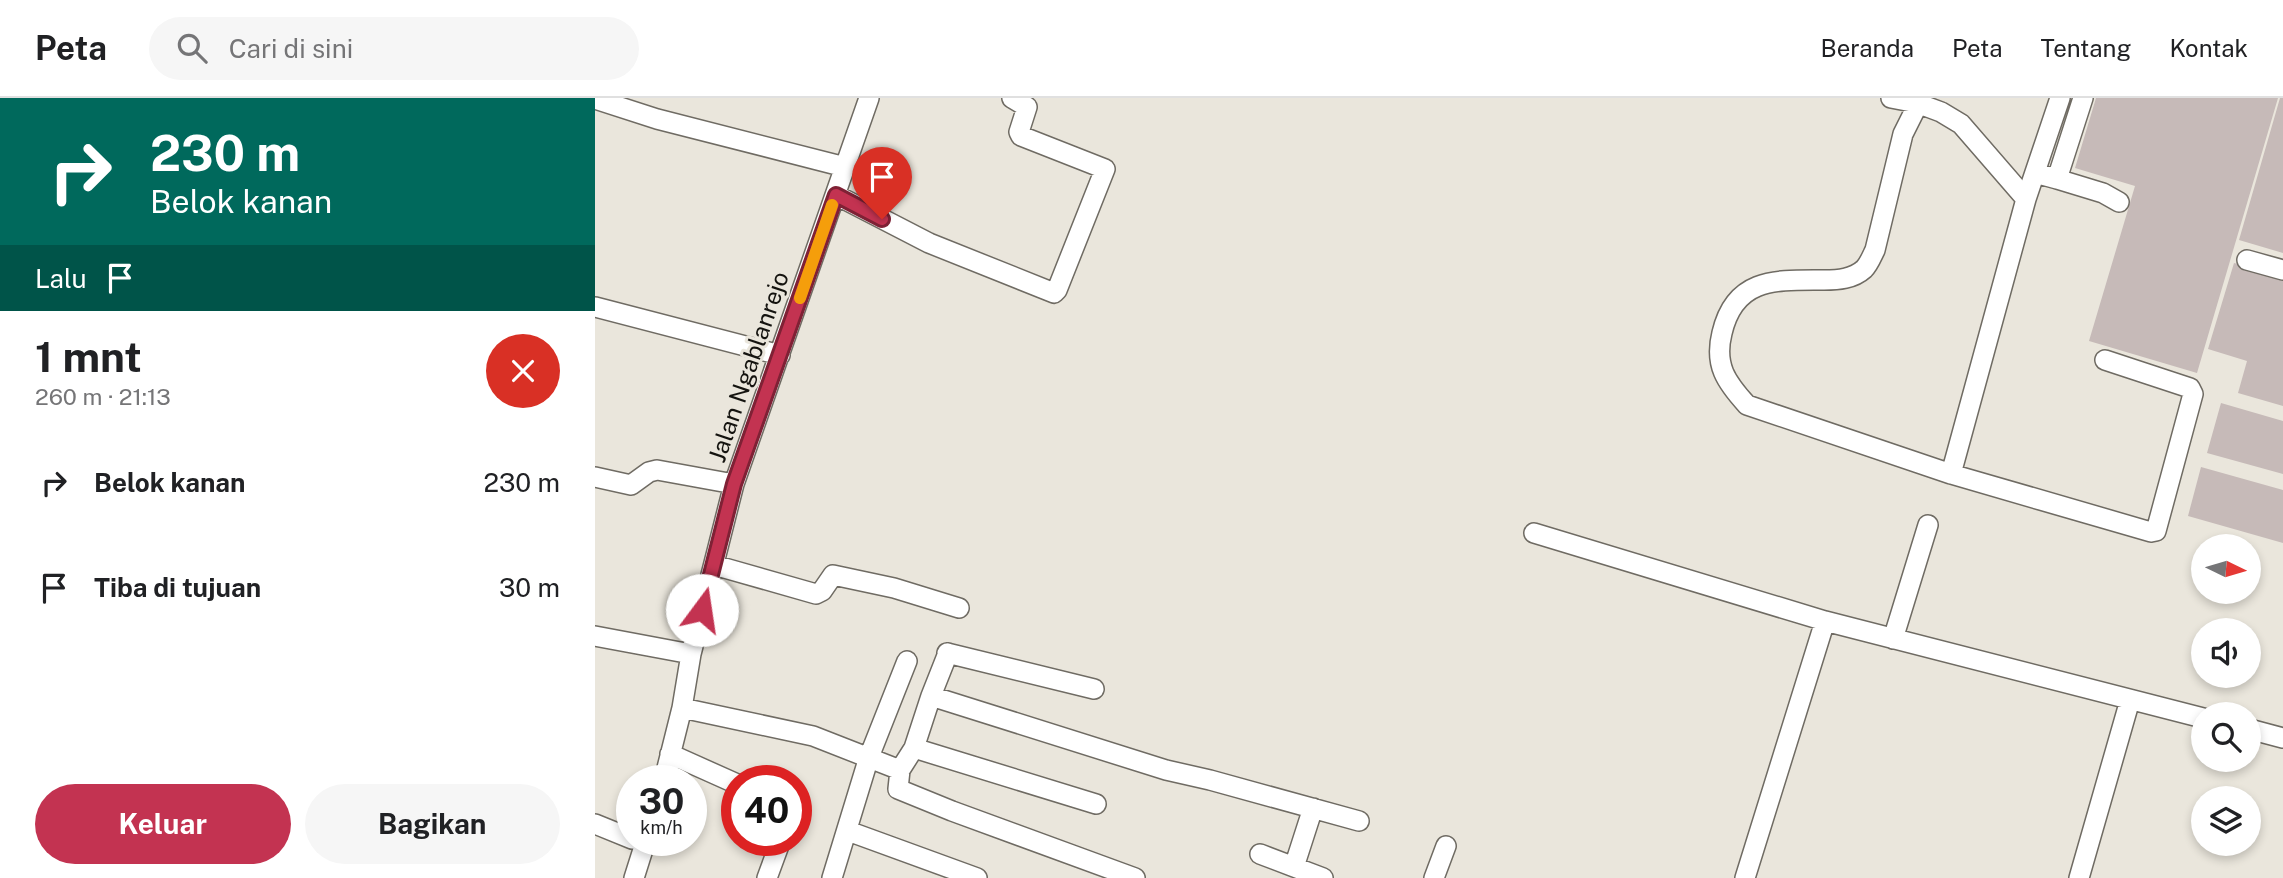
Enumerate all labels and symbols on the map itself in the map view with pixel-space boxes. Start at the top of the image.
pin [852,147,912,219]
street label: Jalan Ngablanrejo [702,268,794,466]
north arrow [2191,534,2261,604]
position arrow [665,573,739,647]
speed limit sign: 40 [721,765,812,856]

